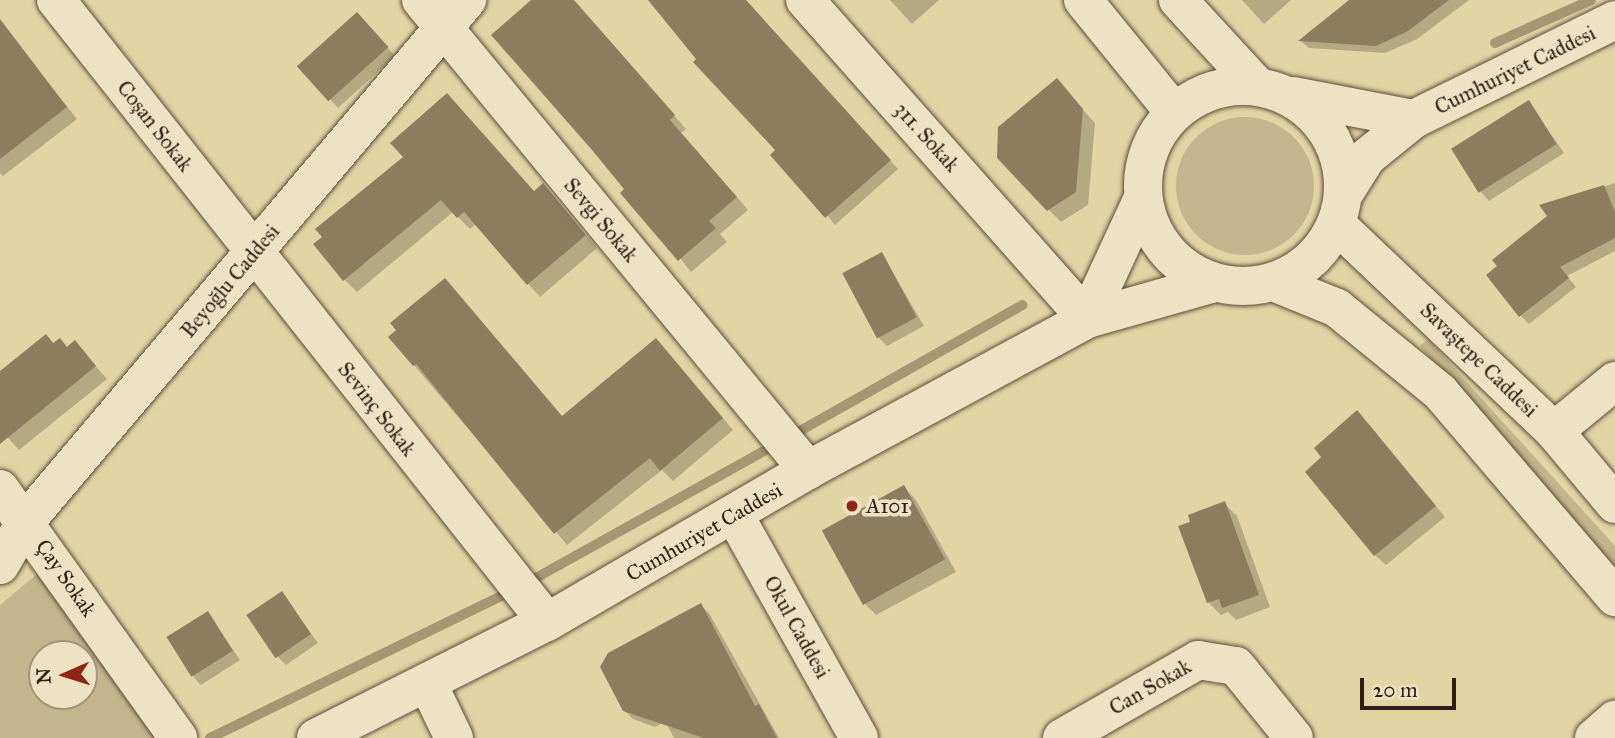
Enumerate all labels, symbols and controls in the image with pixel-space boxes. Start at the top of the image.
street label: Cumhuriyet Caddesi [1430,20,1600,120]
street label: Coşan Sokak [112,75,198,177]
street label: 311. Sokak [889,97,965,177]
street label: Sevgi Sokak [559,173,643,267]
street label: Beyoğlu Caddesi [175,219,285,343]
street label: Savaştepe Caddesi [1415,298,1543,422]
street label: Sevinç Sokak [332,357,422,461]
street label: Cumhuriyet Caddesi [622,477,786,587]
place label: A101 [866,493,909,519]
marker: A101 [844,498,860,514]
street label: Çay Sokak [30,535,102,621]
street label: Okul Caddesi [758,571,836,683]
north arrow [28,640,98,710]
street label: Can Sokak [1105,654,1195,720]
scale bar [1363,664,1459,708]
text: N [32,667,55,685]
text: 20 m [1373,677,1418,703]

